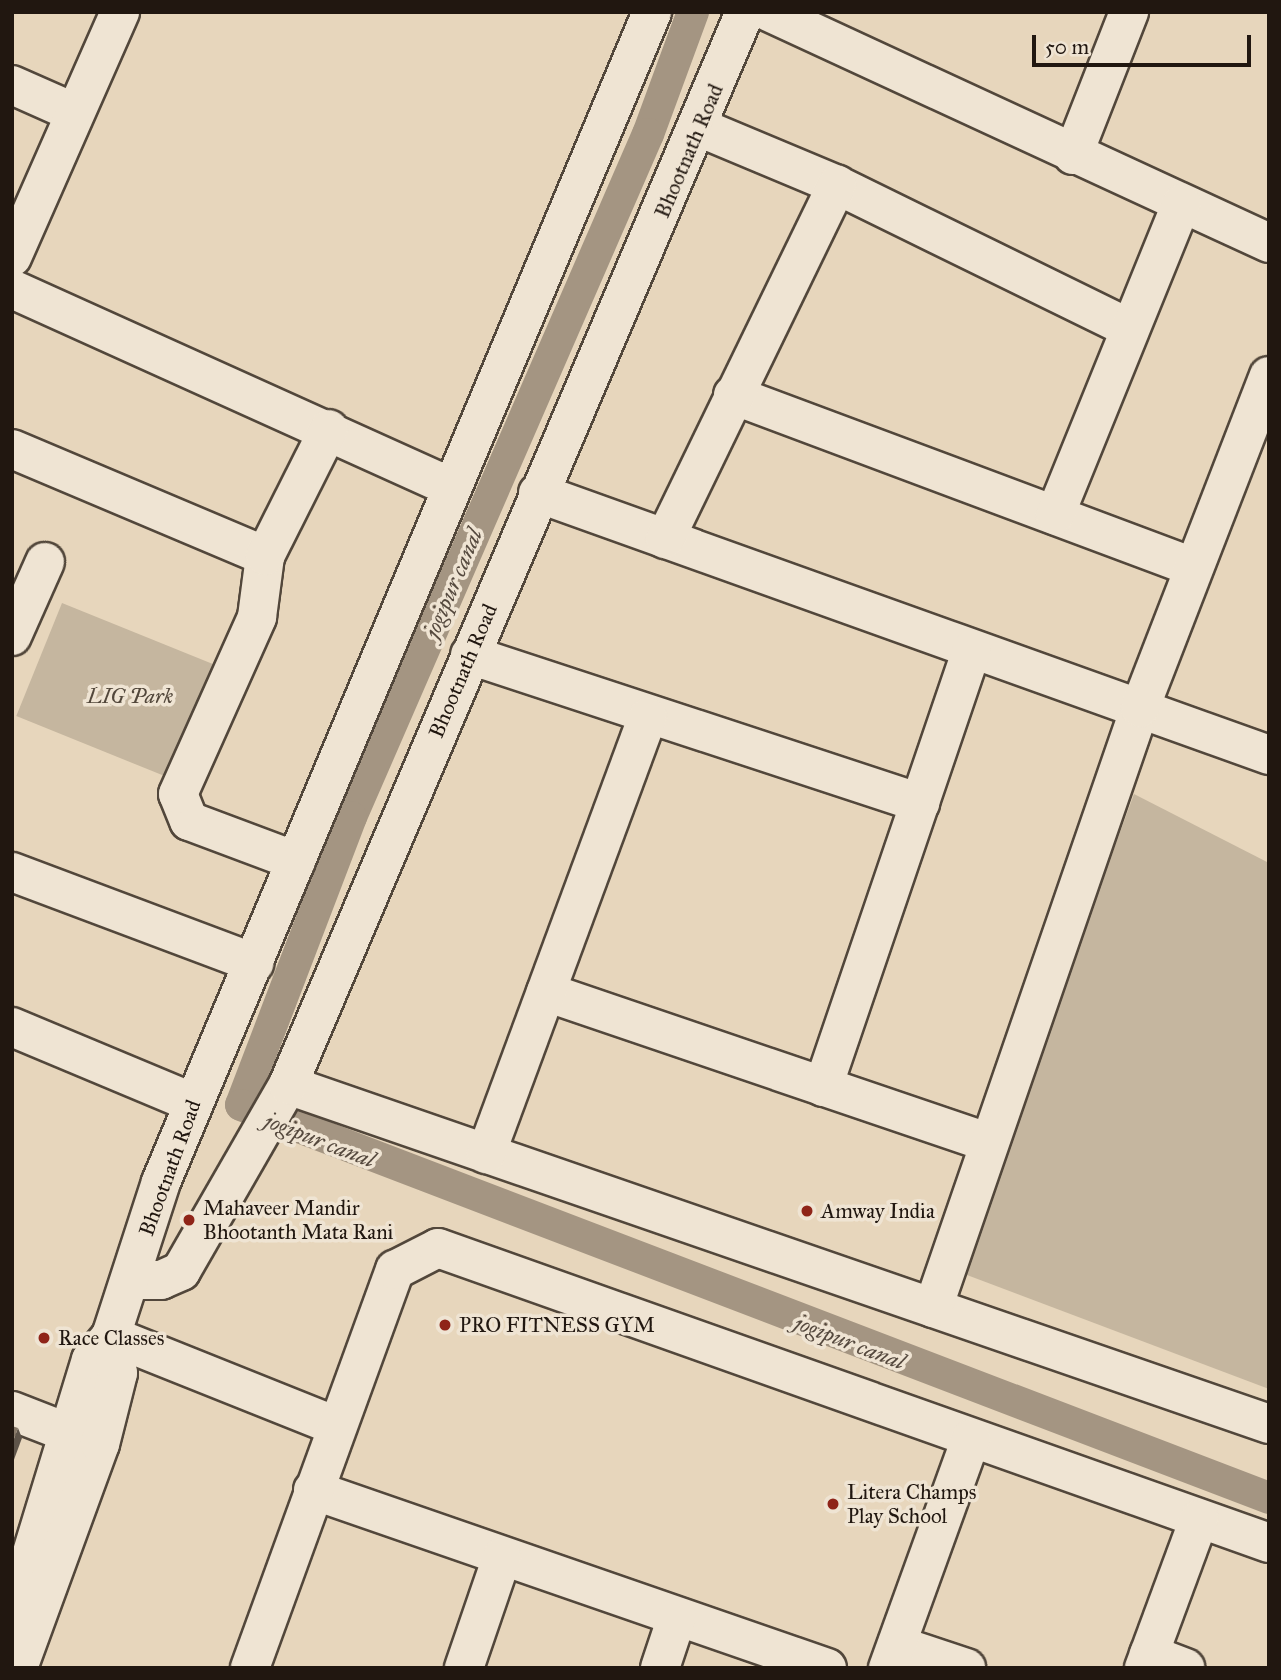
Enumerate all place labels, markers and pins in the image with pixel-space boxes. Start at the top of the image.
place label: Mahaveer Mandir Bhootanth Mata Rani [203,1195,393,1245]
place label: Amway India [821,1198,935,1224]
marker: Amway India [799,1203,815,1219]
marker: Mahaveer Mandir Bhootanth Mata Rani [181,1212,197,1228]
place label: PRO FITNESS GYM [459,1312,655,1338]
marker: PRO FITNESS GYM [437,1317,453,1333]
place label: Race Classes [58,1325,164,1351]
marker: Race Classes [36,1330,52,1346]
place label: Litera Champs Play School [847,1479,976,1529]
marker: Litera Champs Play School [825,1496,841,1512]

